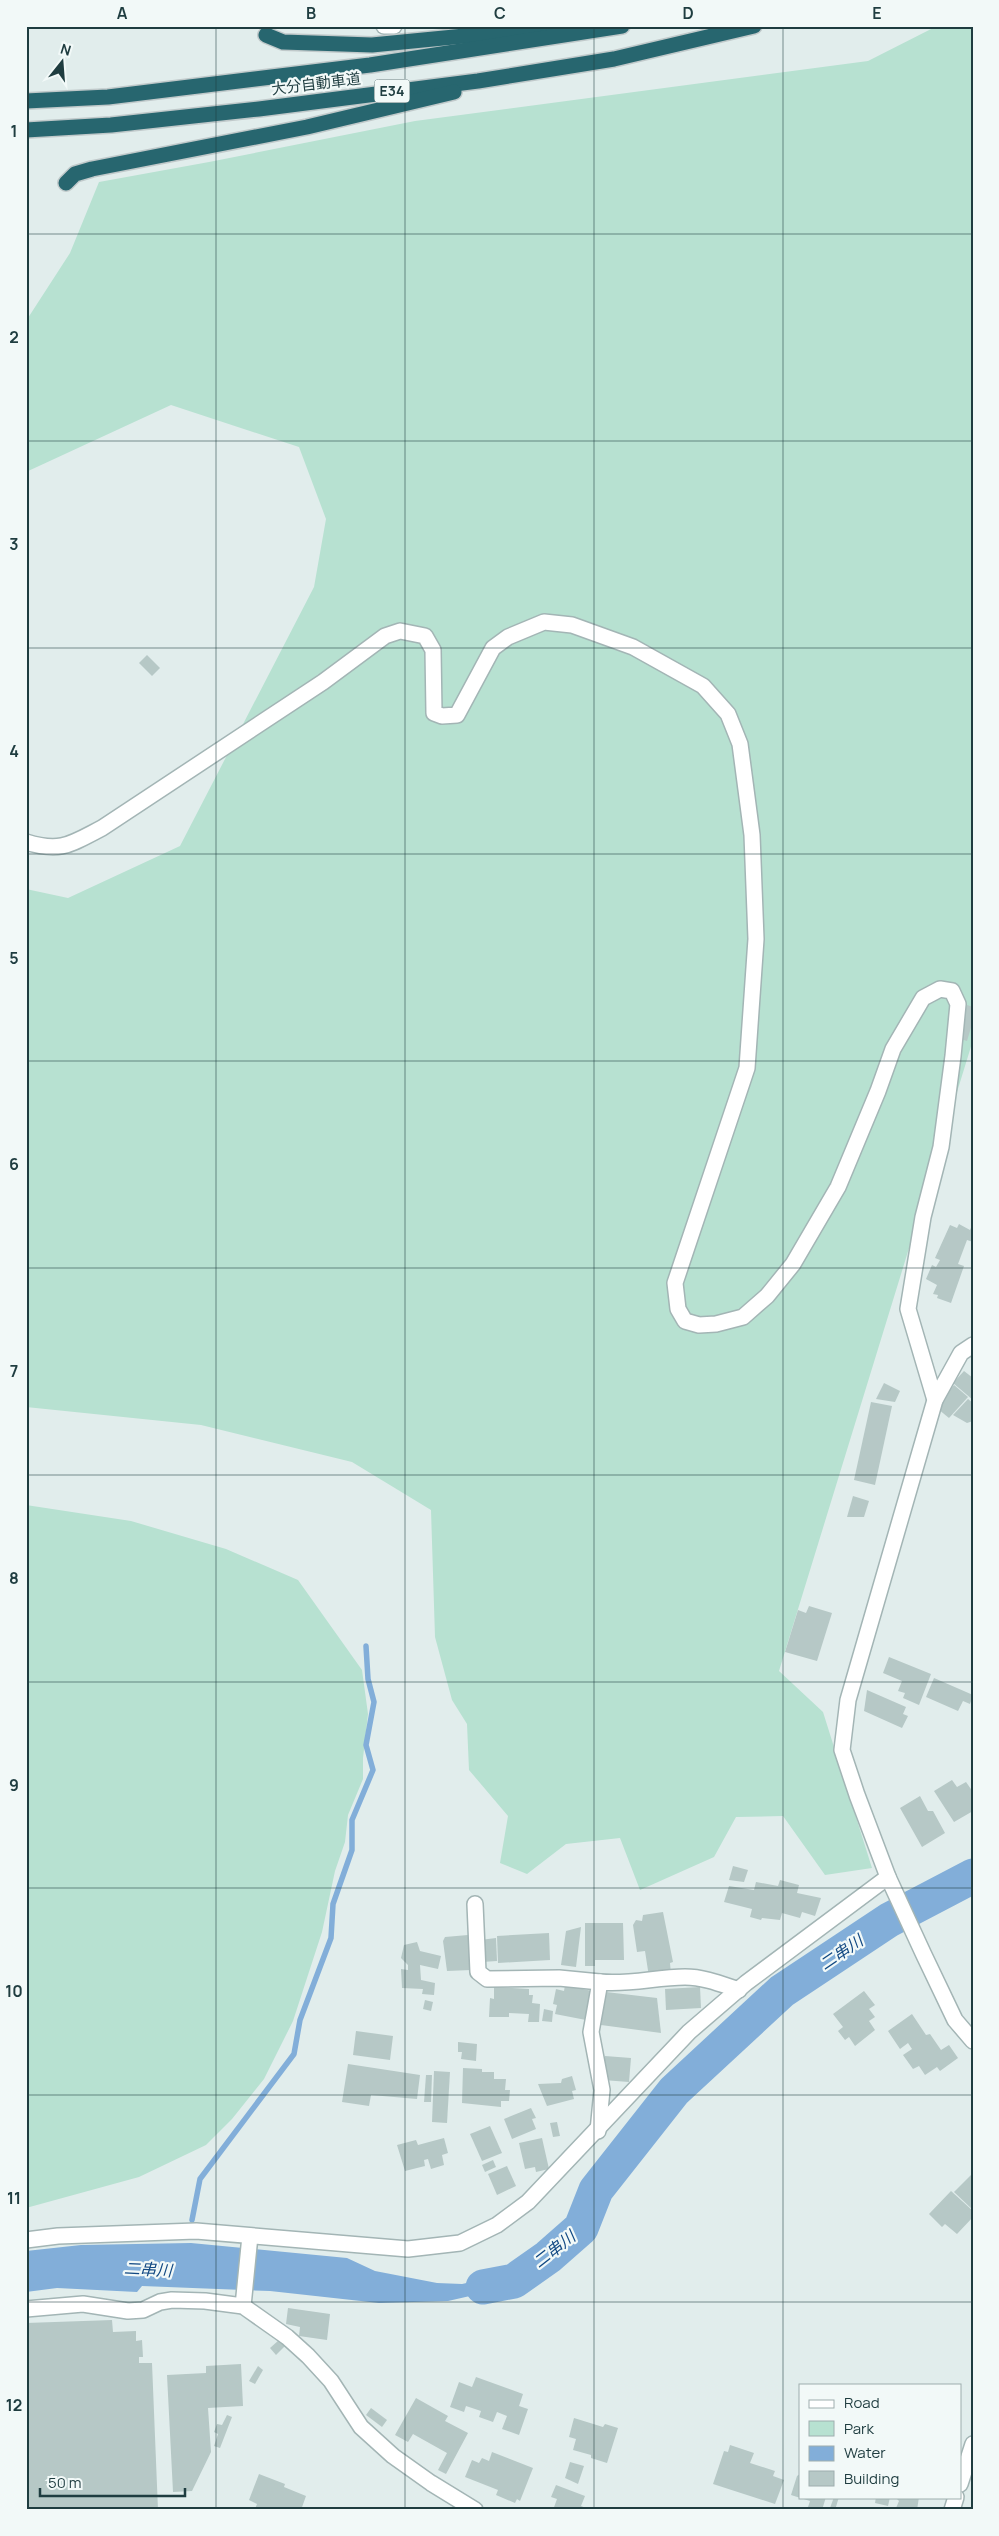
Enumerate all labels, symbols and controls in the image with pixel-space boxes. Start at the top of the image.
text: A [117,2,128,24]
text: B [306,2,316,24]
text: C [494,2,506,24]
text: D [682,2,694,24]
text: E [872,2,882,24]
north arrow [38,38,88,88]
text: N [58,39,74,60]
street label: 大分自動車道 [270,68,362,99]
road number: E34 [374,80,410,102]
text: 1 [10,120,18,142]
text: 2 [9,326,19,348]
text: 3 [9,533,19,555]
text: 4 [9,740,19,762]
text: 5 [9,947,19,969]
text: 6 [9,1153,19,1175]
text: 7 [10,1360,18,1382]
text: 8 [9,1567,19,1589]
text: 9 [9,1774,19,1796]
water label: 二串川 [815,1928,869,1975]
text: 10 [5,1980,23,2002]
text: 11 [7,2187,21,2209]
water label: 二串川 [528,2224,581,2272]
water label: 二串川 [123,2257,175,2281]
legend [799,2384,962,2498]
text: Road [844,2392,880,2413]
text: 12 [6,2394,22,2416]
text: Park [844,2418,874,2439]
text: Water [844,2442,886,2463]
scale bar [40,2466,185,2498]
text: Building [844,2468,899,2489]
text: 50 m [48,2472,82,2493]

